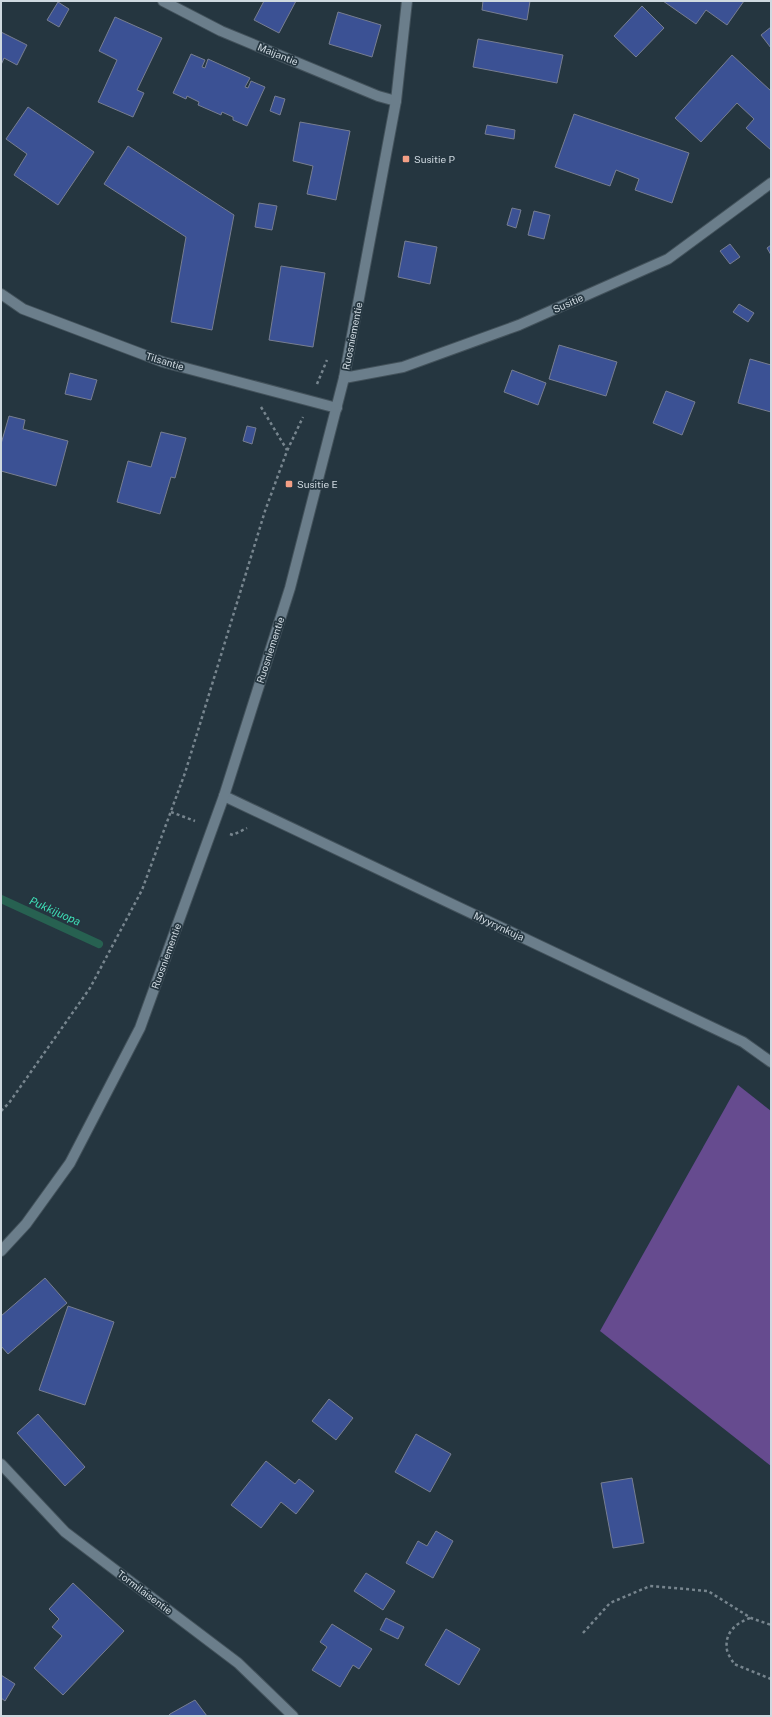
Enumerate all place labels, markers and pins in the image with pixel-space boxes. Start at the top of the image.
place label: Susitie P [414,153,455,165]
marker: Susitie P [401,154,411,164]
place label: Susitie E [297,478,338,490]
marker: Susitie E [284,479,294,489]

